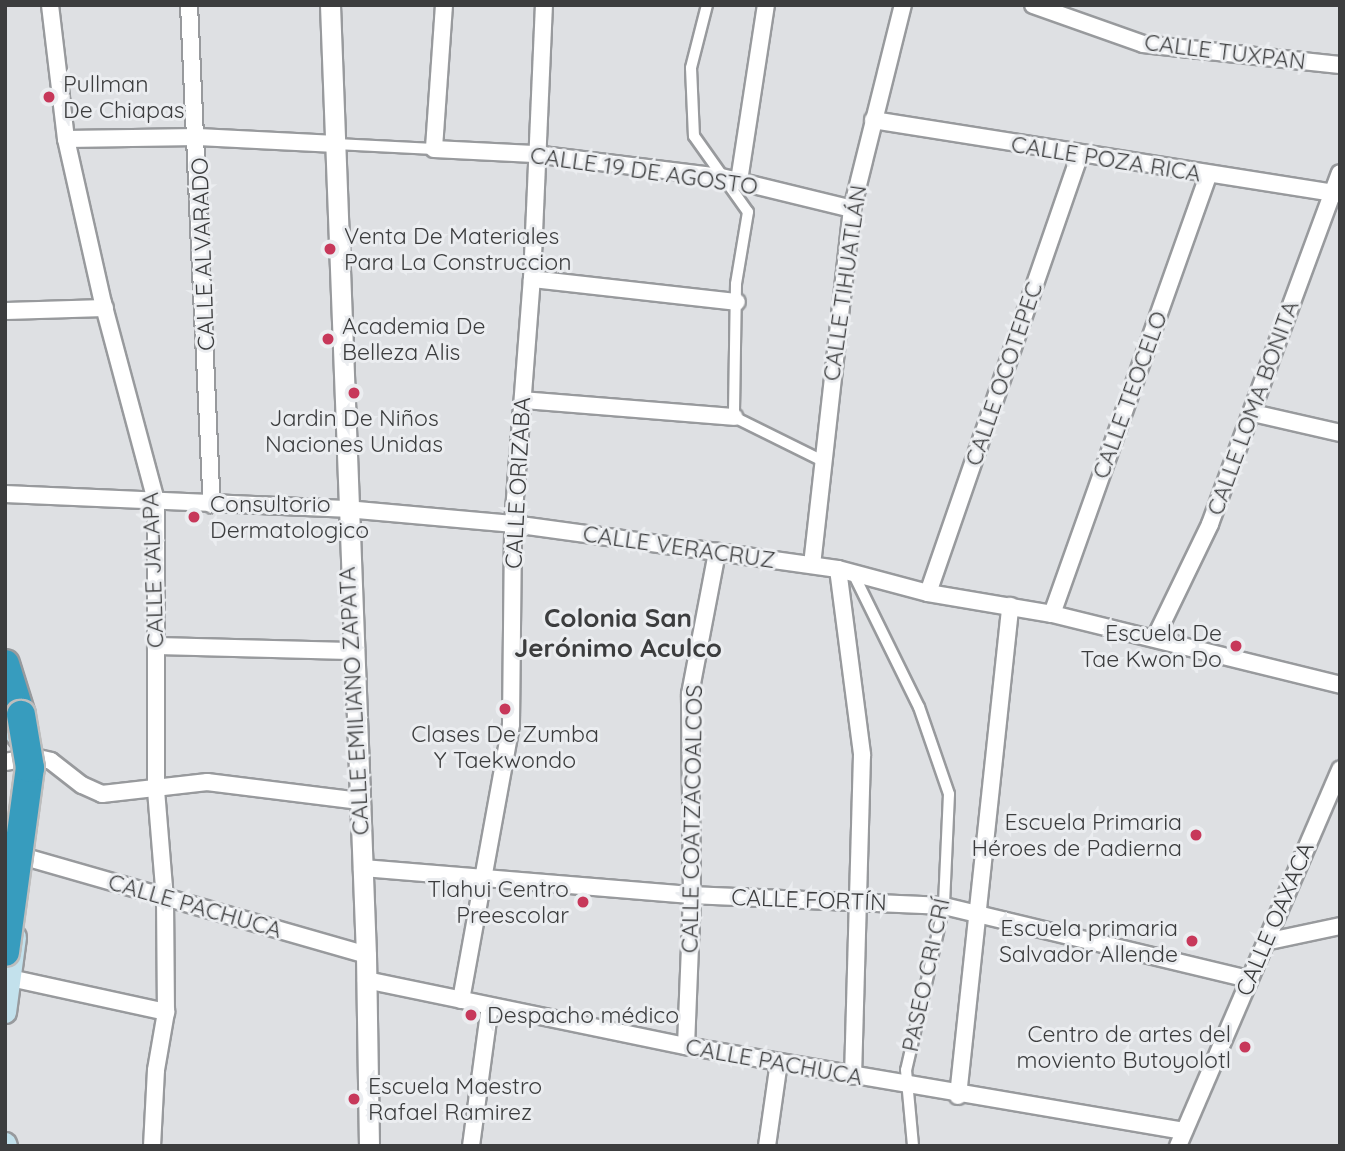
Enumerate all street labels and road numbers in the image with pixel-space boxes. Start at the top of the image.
street label: CALLE TUXPAN [1143,28,1307,76]
street label: CALLE POZA RICA [1009,130,1203,188]
street label: CALLE 19 DE AGOSTO [528,141,760,201]
street label: CALLE ALVARADO [186,157,220,351]
street label: CALLE TIHUATLÁN [818,183,872,383]
street label: CALLE OCOTEPEC [960,279,1048,469]
street label: CALLE LOMA BONITA [1201,297,1305,519]
street label: CALLE TEOCELO [1087,308,1173,482]
street label: CALLE ORIZABA [500,396,536,570]
street label: CALLE JALAPA [136,491,170,649]
street label: CALLE VERACRUZ [581,520,777,574]
street label: CALLE EMILIANO ZAPATA [333,566,375,836]
street label: CALLE COATZACOALCOS [676,685,708,953]
street label: CALLE OAXACA [1230,838,1320,1000]
street label: CALLE PACHUCA [105,868,285,944]
street label: CALLE FORTÍN [731,883,887,917]
street label: PASEO CRI CRÍ [896,896,956,1054]
street label: CALLE PACHUCA [683,1033,865,1091]

